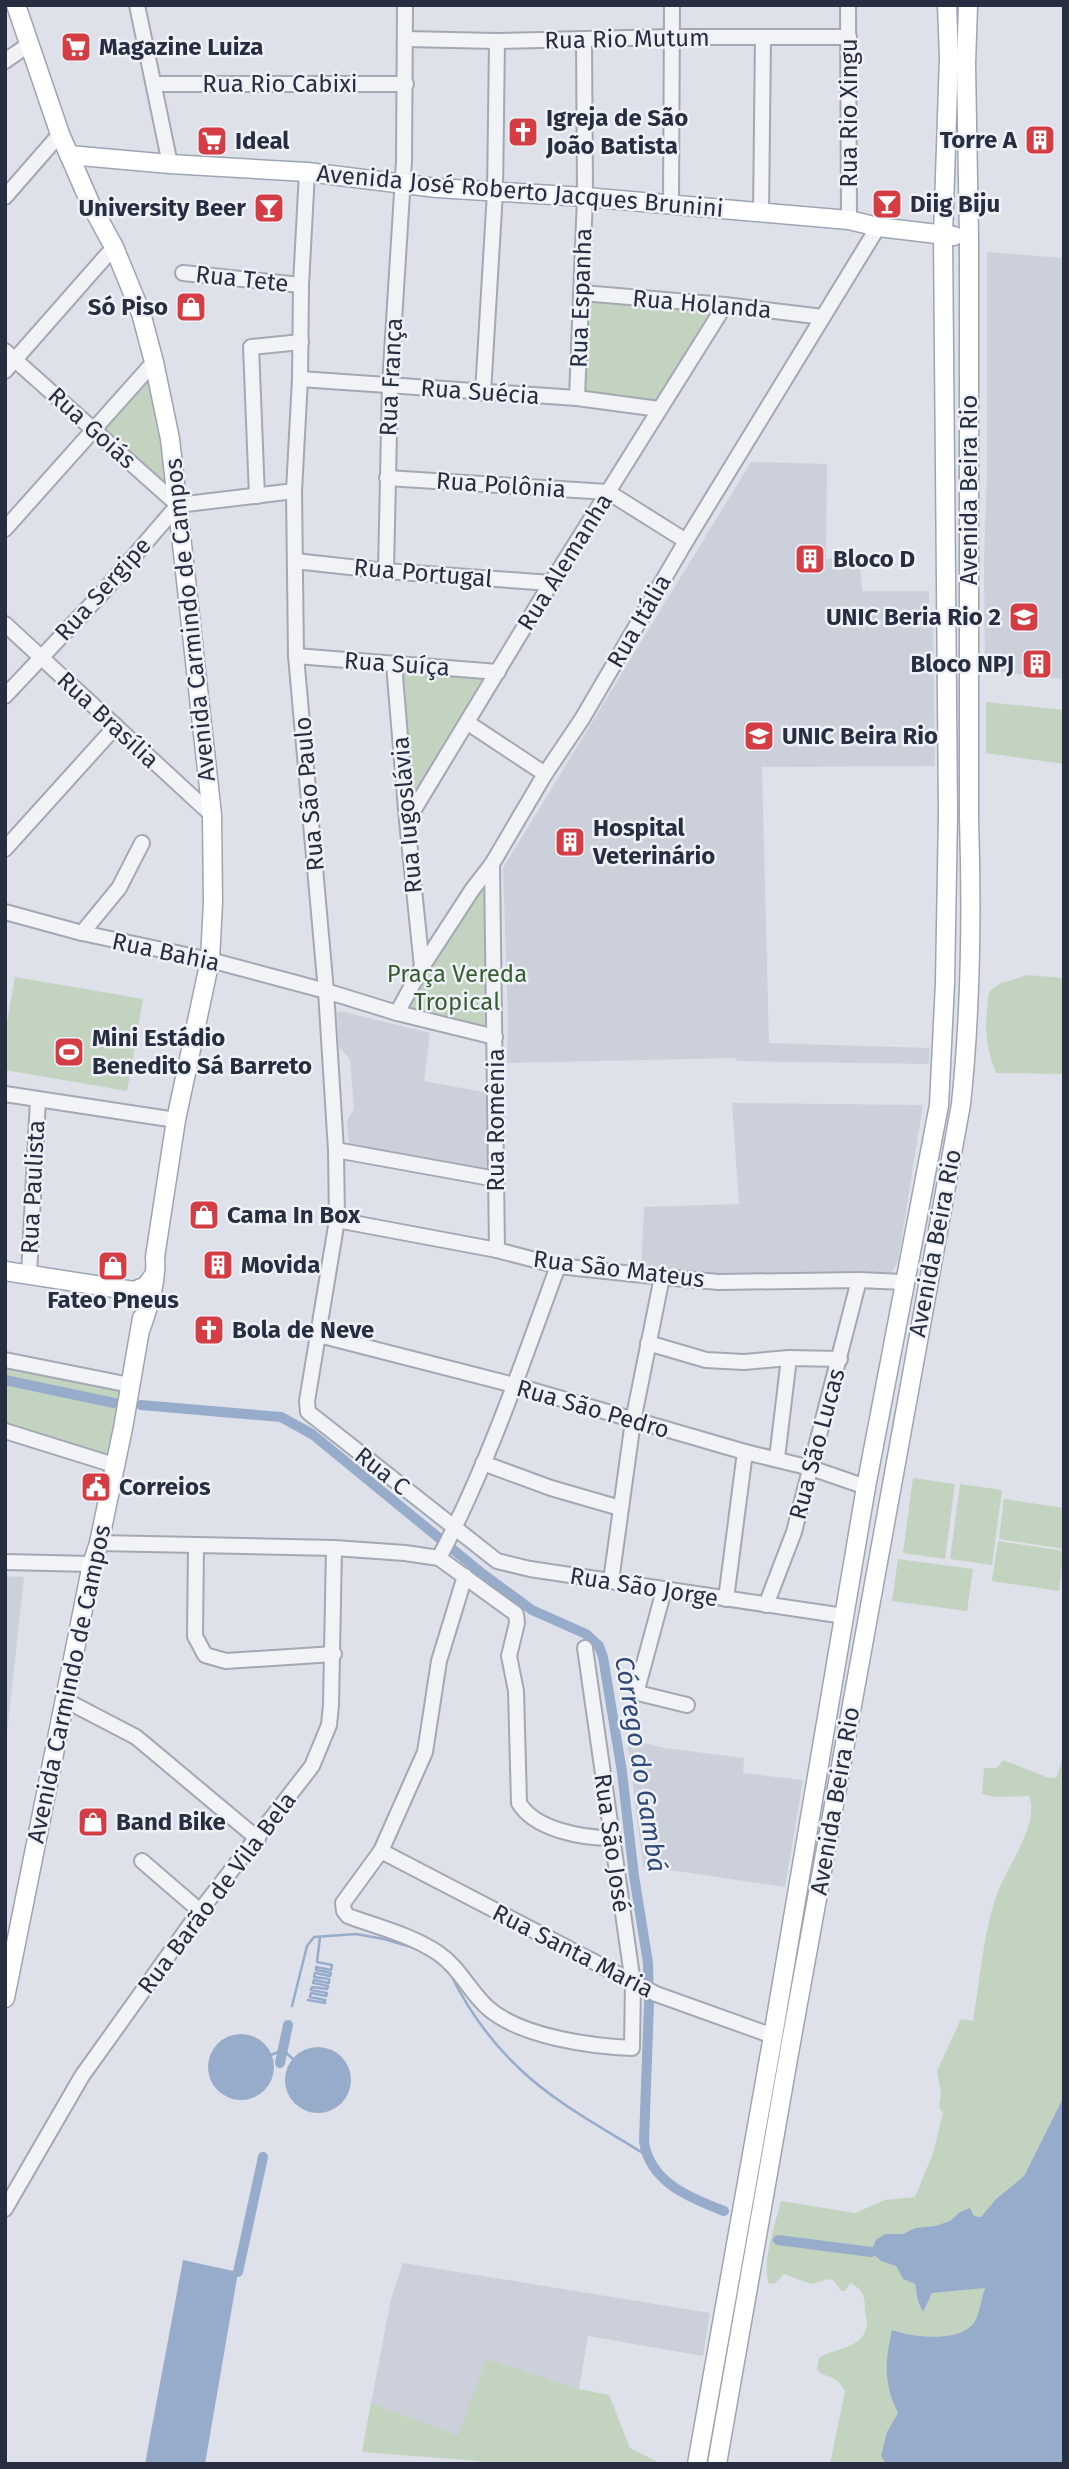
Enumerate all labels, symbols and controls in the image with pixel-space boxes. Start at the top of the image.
street label: Rua Rio Mutum [544,24,710,54]
supermarket icon: Magazine Luiza [59,30,93,64]
place label: Magazine Luiza [99,33,263,61]
street label: Rua Rio Xingu [835,38,863,188]
street label: Rua Rio Cabixi [202,70,358,98]
place label: Igreja de São João Batista [545,104,688,160]
church icon: Igreja de São João Batista [506,115,540,149]
building icon: Torre A [1023,123,1057,157]
supermarket icon: Ideal [195,124,229,158]
place label: Torre A [940,126,1018,154]
place label: Ideal [235,127,290,155]
street label: Avenida José Roberto Jacques Brunini [315,159,725,223]
bar icon: Diig Biju [870,187,904,221]
place label: Diig Biju [910,190,1000,218]
bar icon: University Beer [252,191,286,225]
place label: University Beer [79,194,246,222]
street label: Rua Espanha [565,228,597,368]
street label: Rua Tete [194,260,290,298]
street label: Rua Holanda [631,284,773,324]
shop icon: Só Piso [174,290,208,324]
place label: Só Piso [88,293,168,321]
street label: Rua França [374,317,408,437]
street label: Rua Suécia [420,374,540,410]
street label: Rua Goiás [43,382,141,474]
street label: Avenida Beira Rio [955,395,983,585]
street label: Avenida Carmindo de Campos [159,457,221,783]
street label: Rua Polônia [435,467,567,503]
street label: Rua Alemanha [512,488,618,636]
street label: Rua Sergipe [49,531,157,647]
building icon: Bloco D [793,542,827,576]
place label: Bloco D [833,545,915,573]
street label: Rua Portugal [353,553,493,593]
street label: Rua Itália [601,569,677,673]
school or university icon: UNIC Beria Rio 2 [1007,600,1041,634]
place label: UNIC Beria Rio 2 [826,603,1001,631]
street label: Rua Suíça [343,646,451,682]
building icon: Bloco NPJ [1020,647,1054,681]
place label: Bloco NPJ [910,650,1014,678]
street label: Rua Brasília [51,666,165,774]
street label: Rua São Paulo [288,716,330,872]
school or university icon: UNIC Beira Rio [742,719,776,753]
place label: UNIC Beira Rio [782,722,938,750]
street label: Rua Iugoslávia [386,735,428,895]
place label: Hospital Veterinário [592,814,715,870]
building icon: Hospital Veterinário [553,825,587,859]
street label: Rua Bahia [110,927,222,977]
park label: Praça Vereda Tropical [387,960,527,1016]
place label: Mini Estádio Benedito Sá Barreto [92,1024,312,1080]
sports icon: Mini Estádio Benedito Sá Barreto [52,1035,86,1069]
street label: Rua Romênia [482,1048,510,1192]
street label: Rua Paulista [16,1119,50,1255]
street label: Avenida Beira Rio [903,1147,967,1339]
shop icon: Cama In Box [187,1198,221,1232]
place label: Cama In Box [227,1201,361,1229]
street label: Rua São Mateus [532,1245,706,1293]
building icon: Movida [201,1248,235,1282]
shop icon: Fateo Pneus [96,1249,130,1283]
place label: Movida [241,1251,320,1279]
place label: Fateo Pneus [47,1286,179,1314]
church icon: Bola de Neve [192,1313,226,1347]
place label: Bola de Neve [232,1316,374,1344]
street label: Rua São Lucas [783,1365,851,1523]
street label: Rua São Pedro [513,1374,673,1444]
street label: Rua C [349,1441,415,1501]
public building icon: Correios [79,1470,113,1504]
place label: Correios [119,1473,211,1501]
street label: Avenida Carmindo de Campos [22,1522,116,1846]
street label: Rua São Jorge [568,1561,720,1613]
water label: Córrego do Gambá [608,1654,673,1874]
street label: Avenida Beira Rio [805,1705,865,1897]
street label: Rua São José [588,1772,636,1914]
street label: Rua Barão de Vila Bela [132,1787,302,1999]
shop icon: Band Bike [76,1805,110,1839]
place label: Band Bike [116,1808,226,1836]
street label: Rua Santa Maria [488,1898,658,2004]

